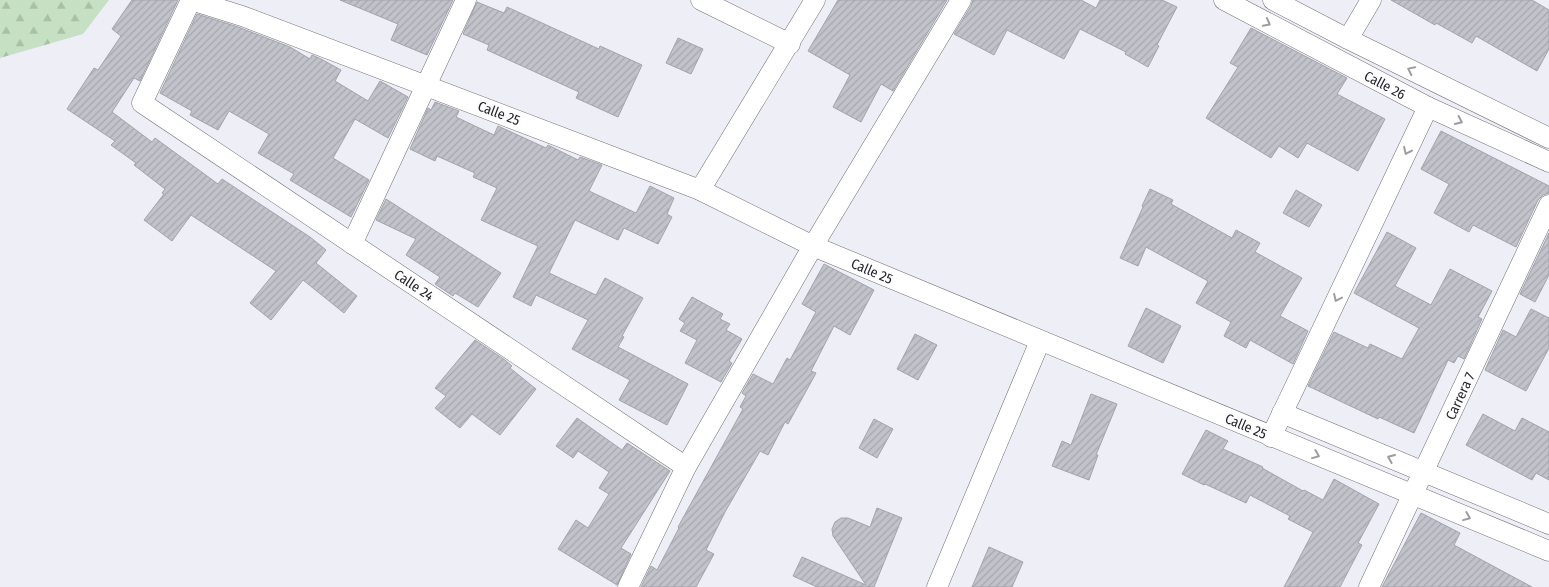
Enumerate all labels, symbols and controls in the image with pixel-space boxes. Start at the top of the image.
one-way arrow [1262,17,1271,27]
one-way arrow [1407,66,1416,76]
street label: Calle 26 [1361,68,1408,103]
street label: Calle 25 [475,98,522,129]
one-way arrow [1454,115,1463,125]
one-way arrow [1402,146,1413,155]
street label: Calle 25 [848,255,895,288]
street label: Calle 24 [391,266,437,305]
one-way arrow [1333,293,1343,302]
street label: Carrera 7 [1442,369,1479,423]
street label: Calle 25 [1222,410,1269,443]
one-way arrow [1311,449,1320,460]
one-way arrow [1387,454,1396,464]
one-way arrow [1462,511,1471,521]

